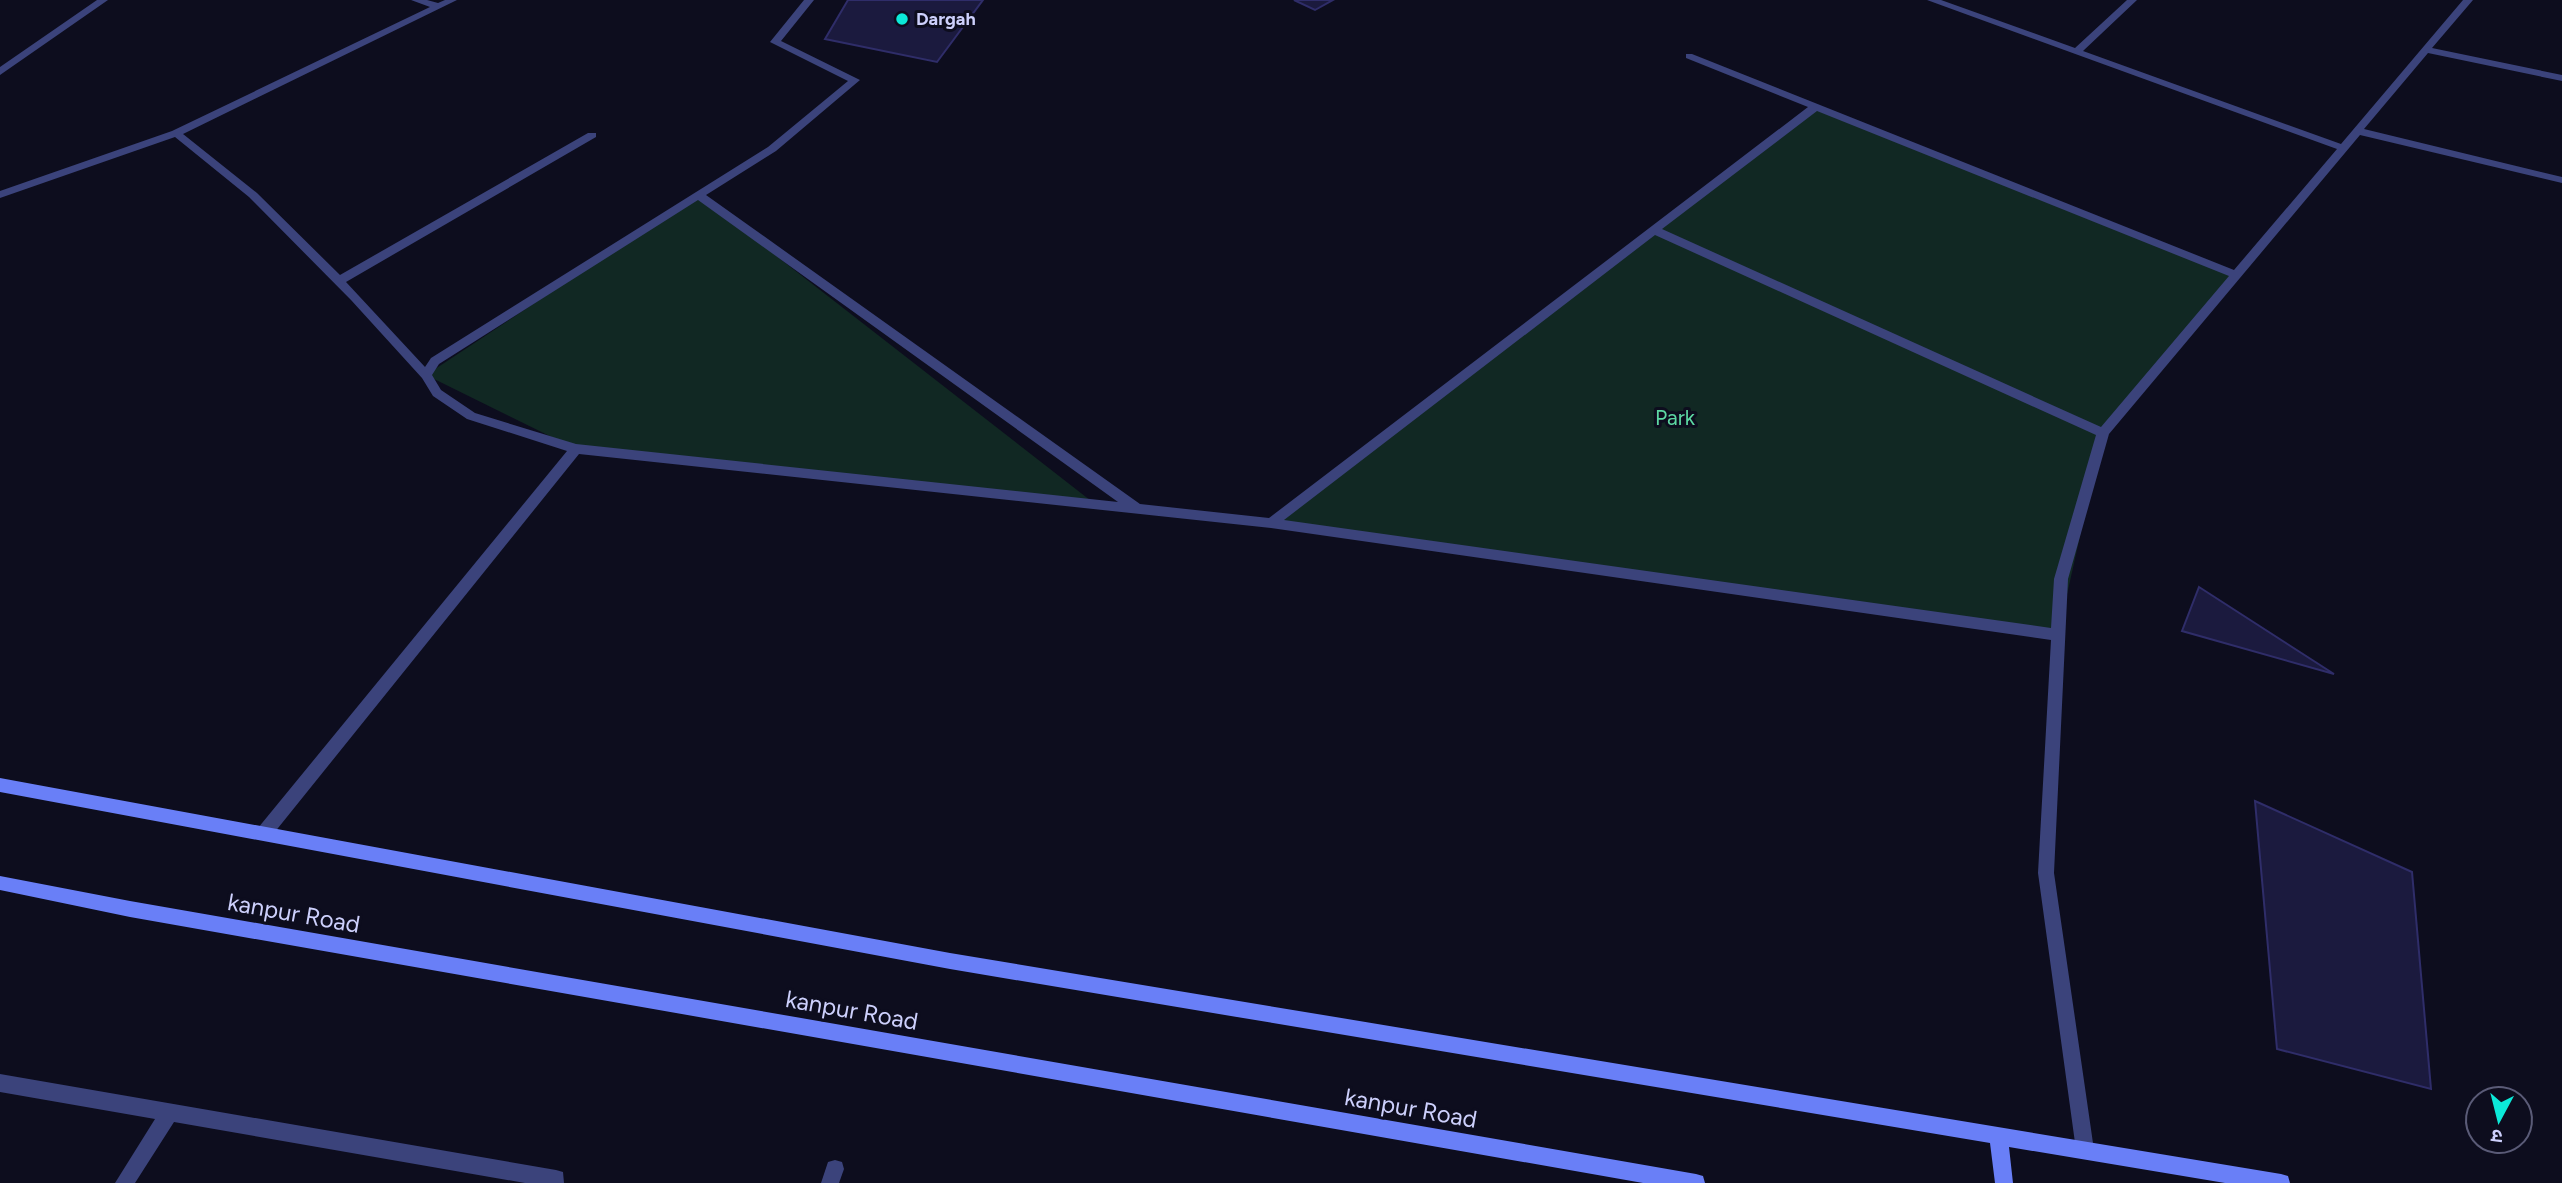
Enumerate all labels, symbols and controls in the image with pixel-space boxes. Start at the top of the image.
place label: Dargah [916,8,976,30]
marker: Dargah [894,11,910,27]
park label: Park [1655,405,1696,430]
street label: kanpur Road [226,887,362,939]
street label: kanpur Road [784,984,920,1036]
street label: kanpur Road [1343,1082,1479,1134]
north arrow [2464,1085,2534,1155]
text: उ [2489,1124,2504,1148]

